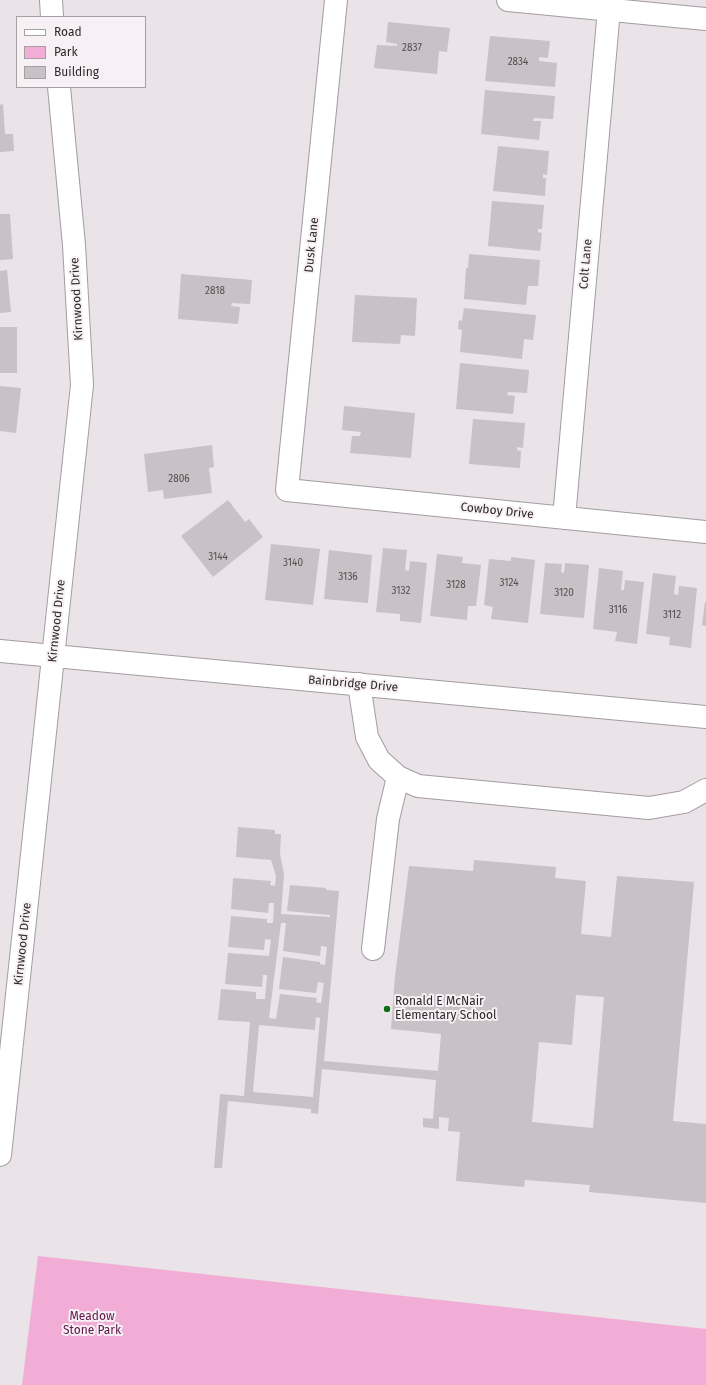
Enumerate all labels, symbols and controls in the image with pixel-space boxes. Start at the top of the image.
legend [16,16,146,88]
text: Road [54,25,82,39]
house number: 2837 [402,42,422,54]
text: Park [54,45,78,59]
house number: 2834 [508,56,528,68]
text: Building [54,65,99,79]
street label: Dusk Lane [302,217,322,273]
street label: Colt Lane [577,238,595,290]
street label: Kirnwood Drive [68,257,86,341]
house number: 2818 [205,285,225,297]
house number: 2806 [168,473,190,485]
street label: Cowboy Drive [460,500,534,522]
house number: 3144 [208,551,228,563]
house number: 3140 [283,557,303,569]
house number: 3136 [338,571,358,583]
house number: 3124 [499,577,519,589]
street label: Kirnwood Drive [45,579,69,663]
house number: 3128 [446,579,466,591]
house number: 3132 [392,585,410,597]
house number: 3120 [554,587,574,599]
house number: 3116 [609,604,627,616]
house number: 3112 [663,609,681,621]
street label: Bainbridge Drive [307,673,399,695]
street label: Kirnwood Drive [11,902,35,986]
place label: Ronald E McNair Elementary School [395,995,497,1023]
marker: Ronald E McNair Elementary School [382,1004,392,1014]
park label: Meadow Stone Park [63,1310,121,1338]

